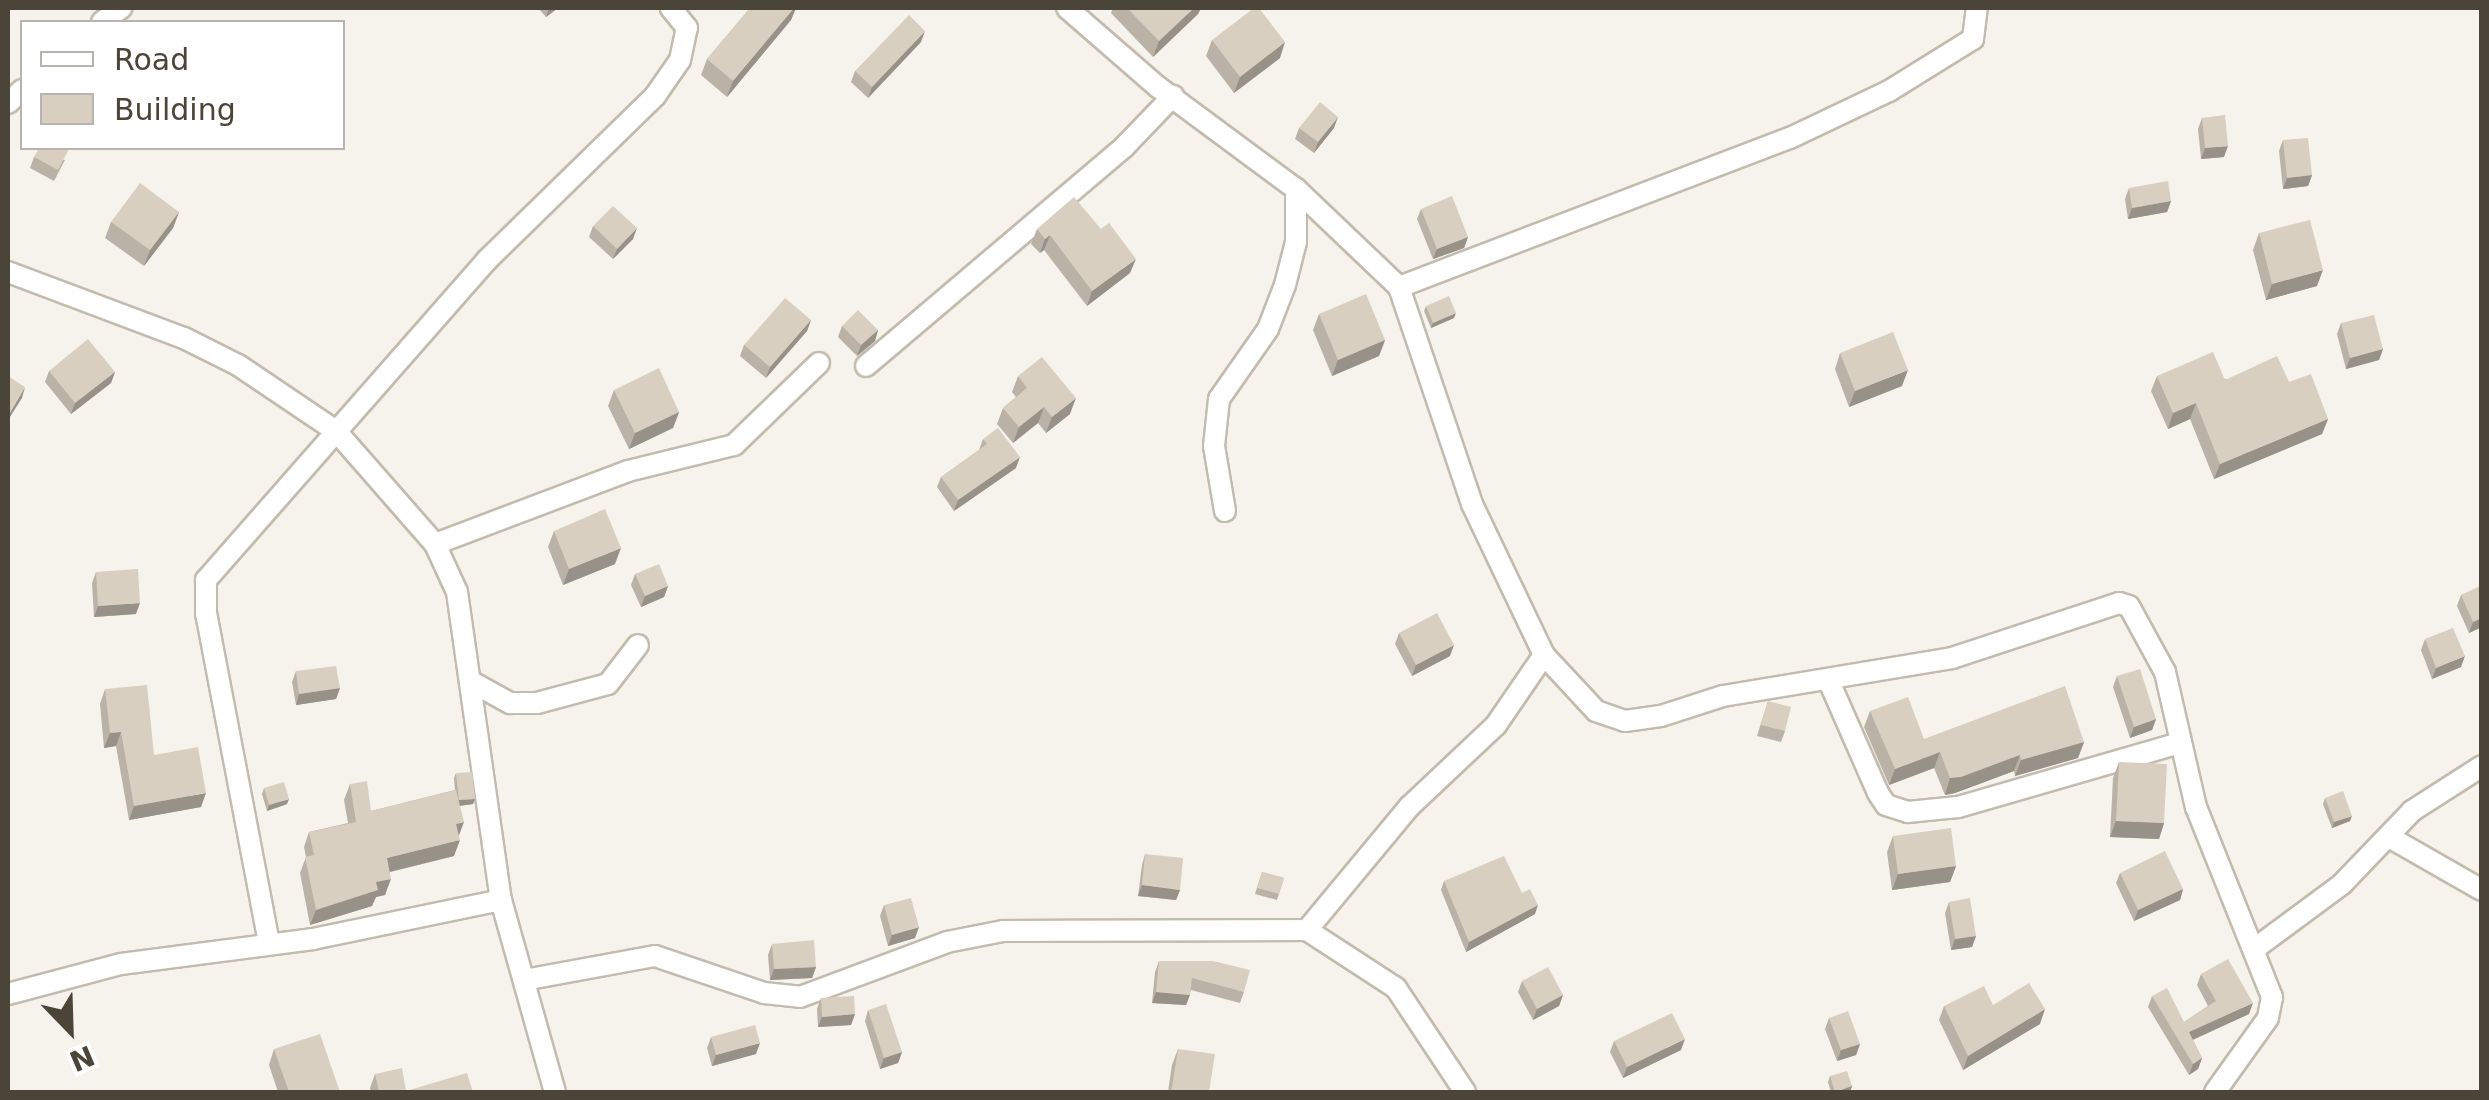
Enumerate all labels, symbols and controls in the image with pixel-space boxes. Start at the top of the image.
legend [20,20,345,150]
text: Road [114,42,189,77]
text: Building [114,92,236,127]
north arrow [20,980,120,1080]
text: N [65,1038,99,1078]

